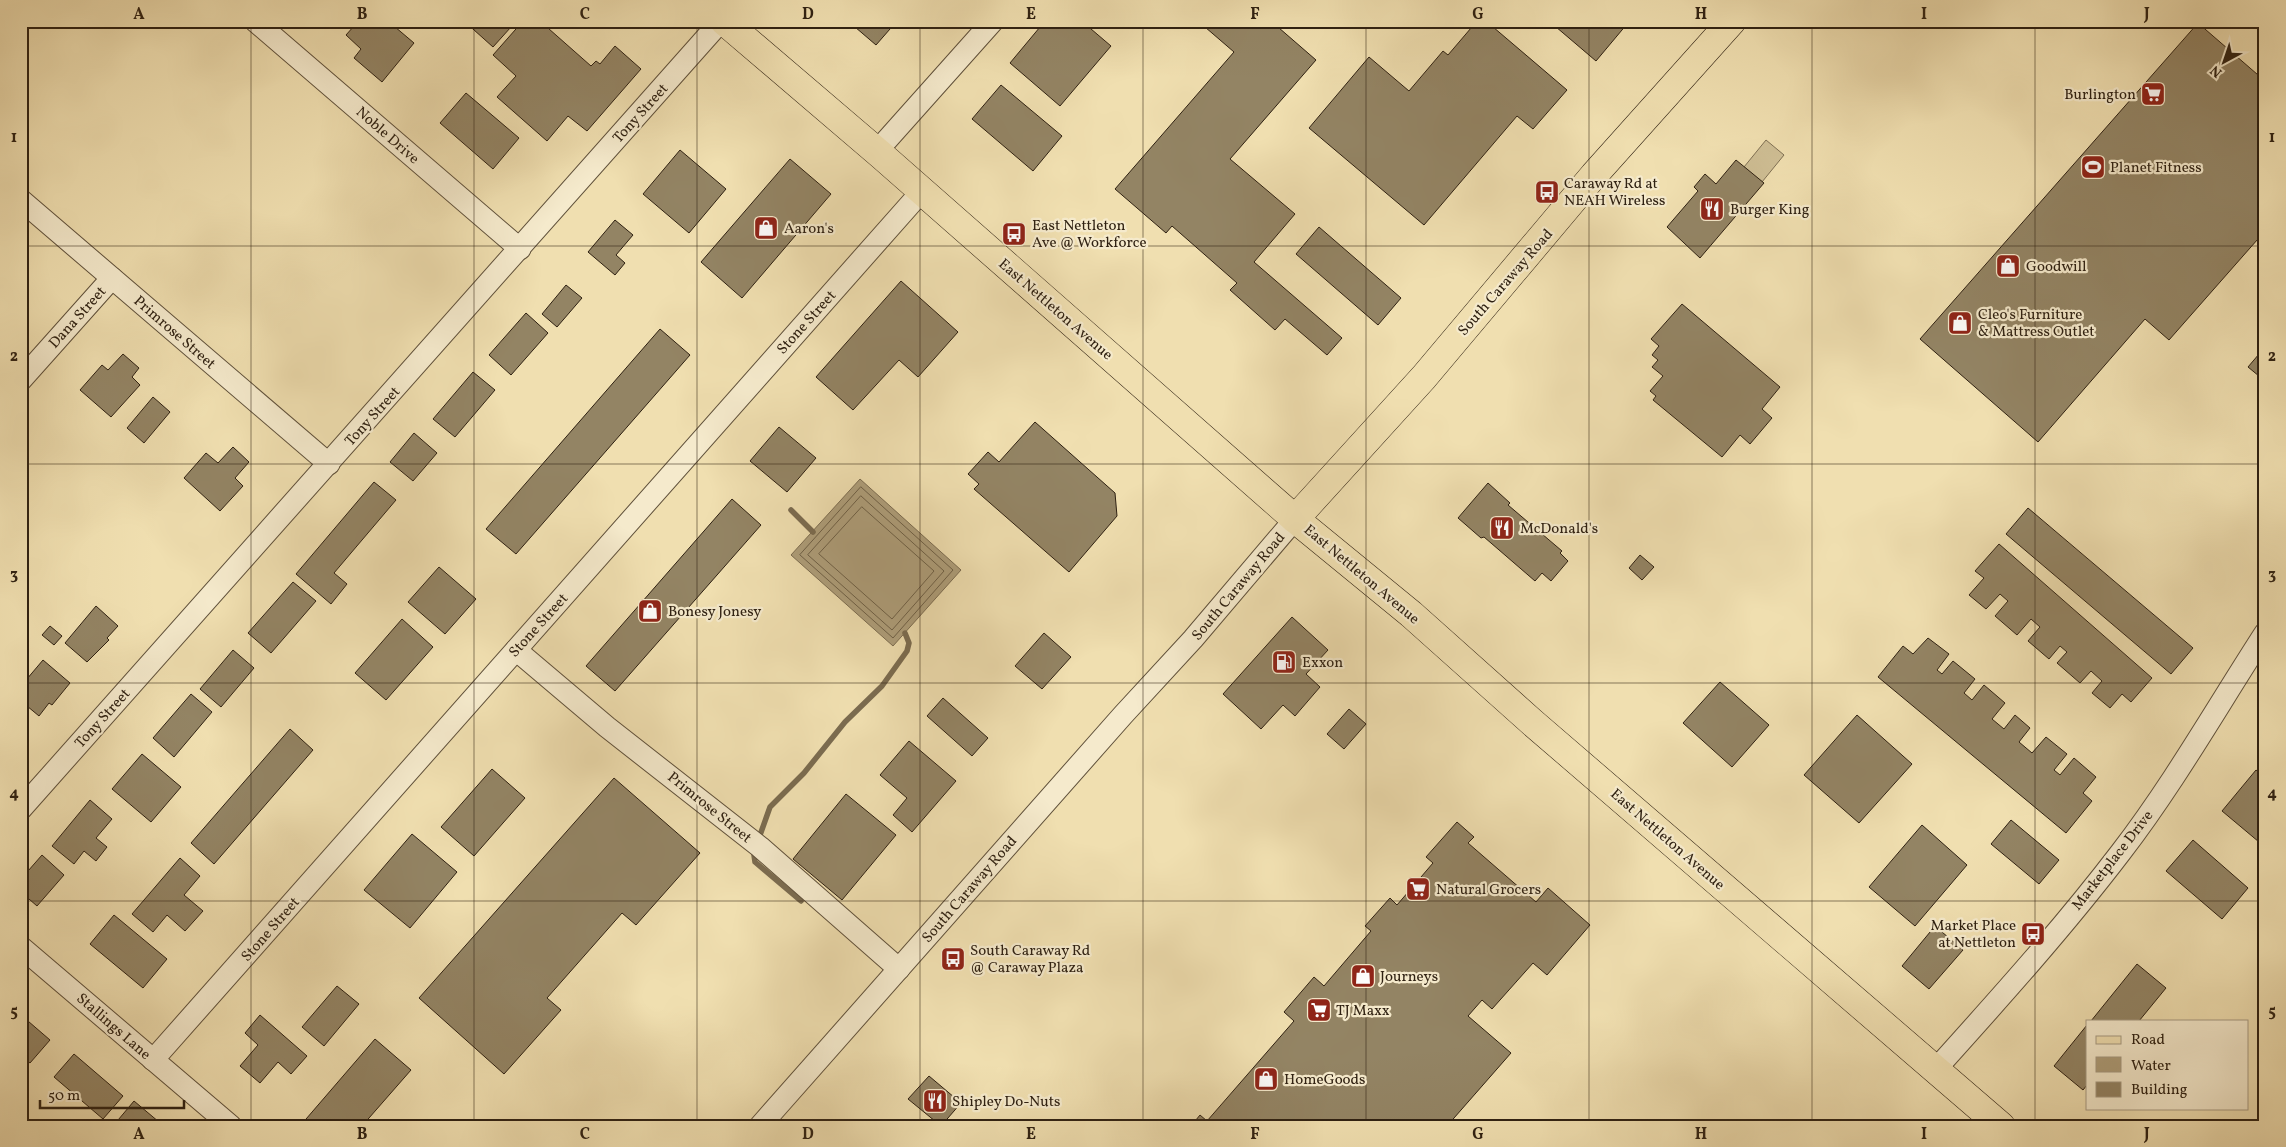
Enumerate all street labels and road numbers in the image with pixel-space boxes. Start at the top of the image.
street label: Tony Street [609,79,674,149]
street label: Noble Drive [351,103,423,170]
street label: South Caraway Road [1454,225,1559,341]
street label: East Nettleton Avenue [993,254,1117,366]
street label: Dana Street [44,282,112,354]
street label: Stone Street [773,286,842,360]
street label: Primrose Street [128,291,220,375]
street label: Tony Street [341,382,406,452]
street label: East Nettleton Avenue [1299,520,1424,630]
street label: South Caraway Road [1188,528,1291,646]
street label: Stone Street [505,589,574,663]
street label: Tony Street [71,684,136,754]
street label: Primrose Street [662,768,756,849]
street label: East Nettleton Avenue [1605,784,1729,896]
street label: Marketplace Drive [2067,806,2159,915]
street label: South Caraway Road [918,832,1023,948]
street label: Stone Street [237,893,305,967]
street label: Stallings Lane [71,989,155,1065]

